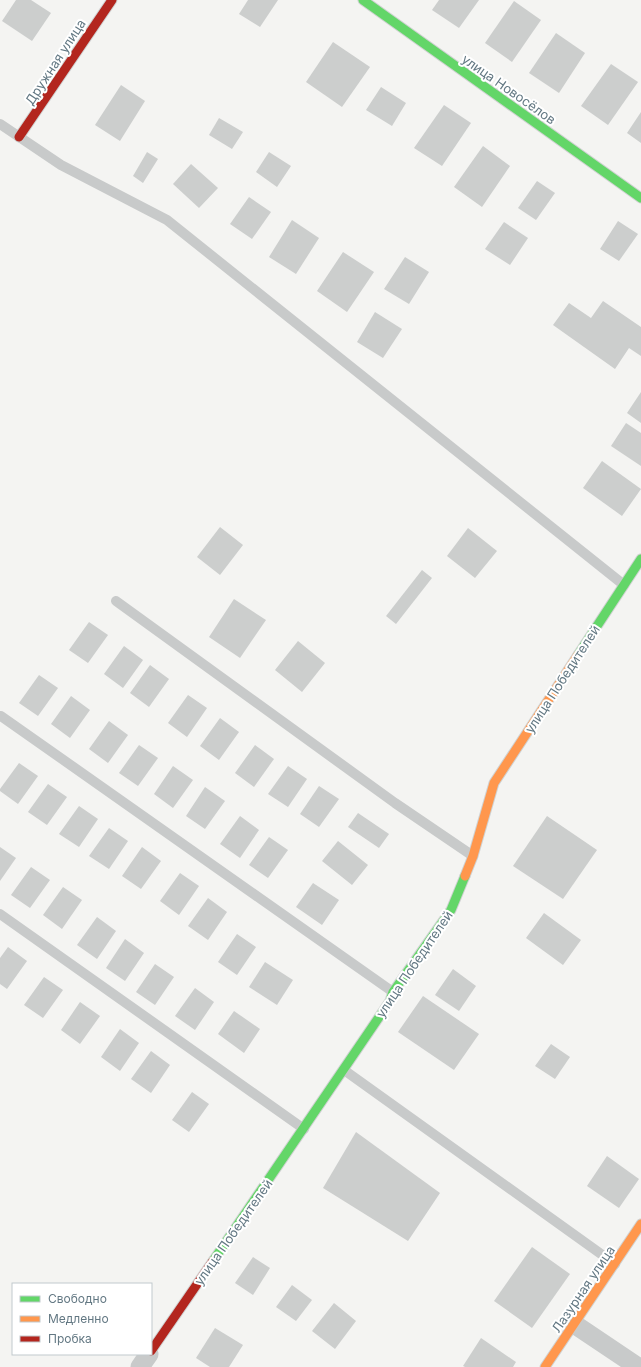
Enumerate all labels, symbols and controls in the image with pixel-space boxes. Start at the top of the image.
street label: Дружная улица [21,16,89,108]
street label: улица Новосёлов [459,51,559,127]
street label: улица Победителей [521,622,603,736]
street label: улица Победителей [372,908,456,1020]
street label: улица Победителей [190,1176,276,1288]
street label: Лазурная улица [548,1243,618,1335]
legend [12,1283,152,1355]
text: Свободно [48,1291,107,1306]
text: Медленно [48,1311,109,1326]
text: Пробка [48,1331,92,1346]

